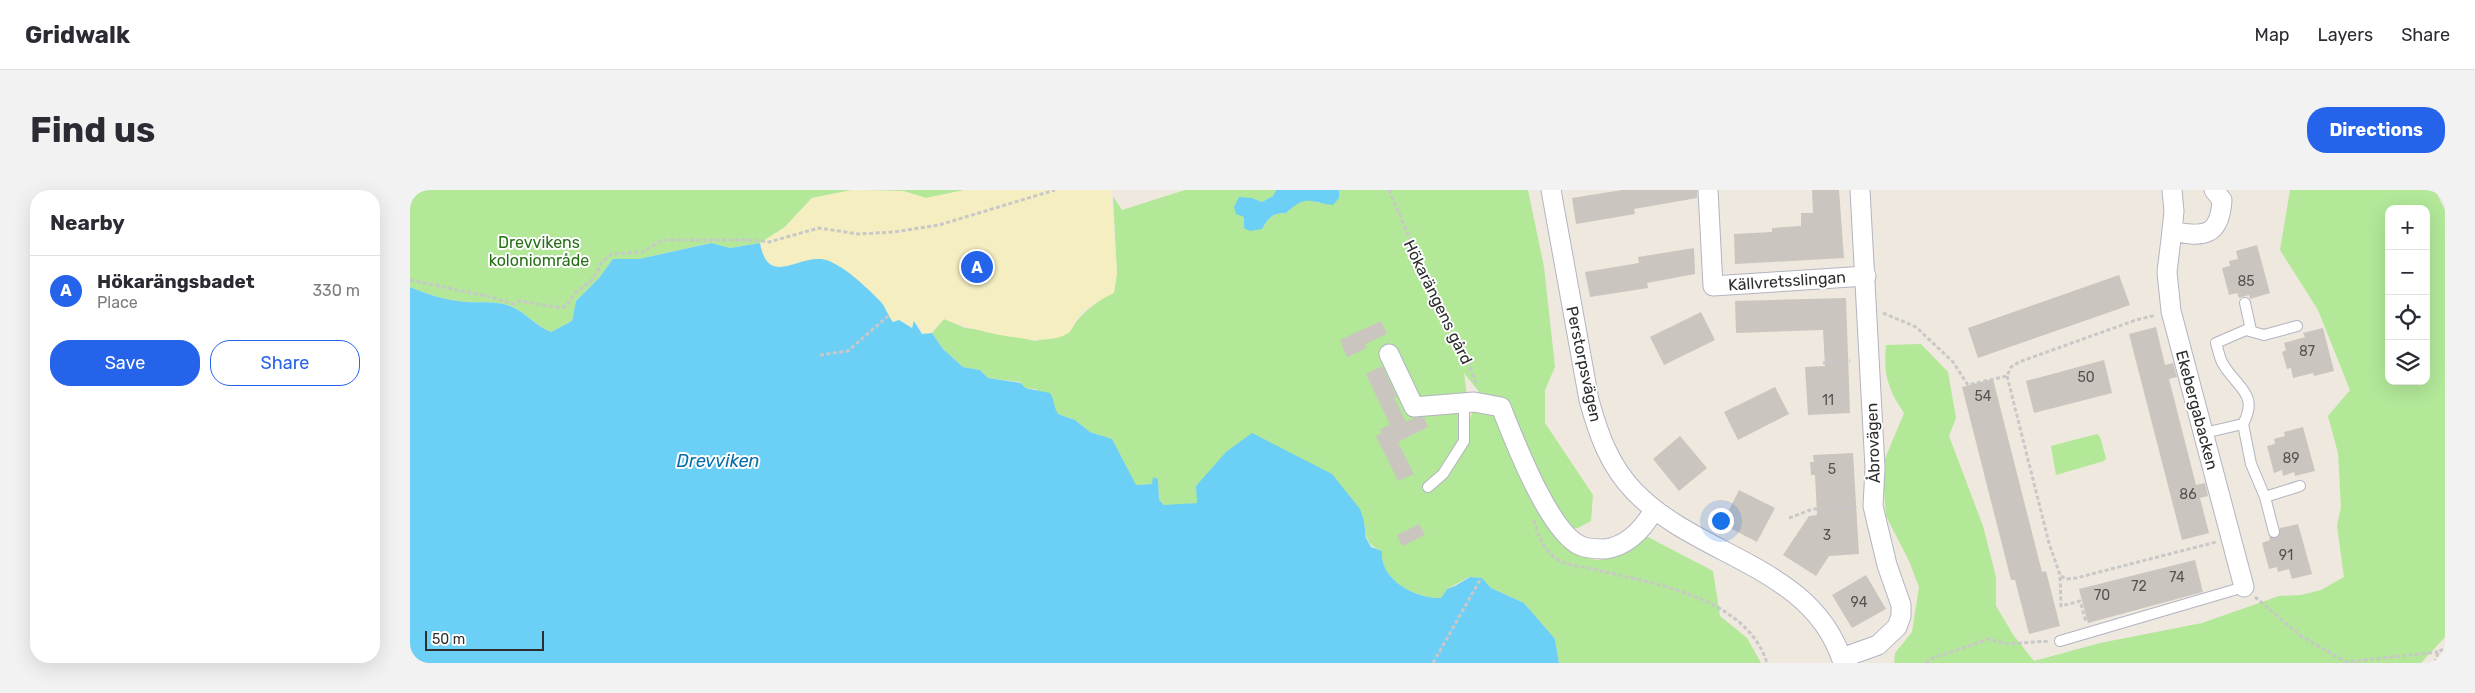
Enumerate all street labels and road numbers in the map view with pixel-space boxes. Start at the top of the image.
street label: Hökarängens gård [1400,237,1476,367]
street label: Källvretsslingan [1728,267,1846,295]
street label: Perstorpsvägen [1562,304,1606,424]
street label: Ekebergabacken [2172,348,2222,472]
street label: Åbrovägen [1862,402,1884,484]

